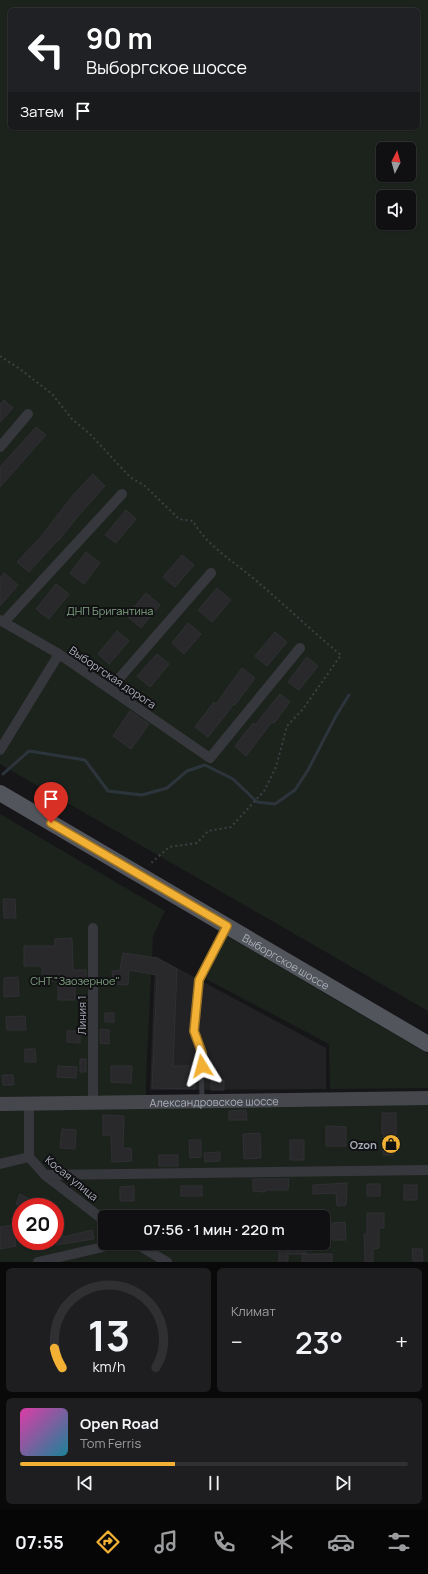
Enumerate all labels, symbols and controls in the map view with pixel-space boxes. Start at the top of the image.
text: 90 m [86,19,153,57]
icon: left [20,24,72,76]
text: Выборгское шоссе [86,55,247,79]
icon: arrive [72,100,94,122]
text: Затем [20,101,64,122]
north arrow [376,142,416,182]
map controls [376,142,416,230]
button: sound [376,190,416,230]
park label: ДНП Бригантина [67,603,153,618]
street label: Выборгская дорога [67,642,159,712]
pin [34,782,68,823]
icon: arrive [40,788,62,810]
street label: Выборгское шоссе [240,930,333,993]
park label: СНТ "Заозерное" [30,973,120,988]
street label: Линия 1 [74,995,89,1035]
position arrow [181,1045,223,1087]
street label: Александровское шоссе [149,1093,279,1109]
shop icon: Ozon [380,1133,402,1155]
place label: Ozon [350,1137,377,1152]
street label: Косая улица [42,1152,102,1204]
speed limit sign: 20 [12,1198,64,1250]
text: 07:56 · 1 мин · 220 m [143,1219,285,1240]
text: Климат [231,1302,276,1320]
text: 13 [87,1307,130,1363]
text: 23° [295,1322,343,1363]
text: − [231,1327,243,1357]
text: + [395,1327,408,1357]
text: km/h [92,1357,125,1376]
text: Open Road [80,1413,159,1434]
text: Tom Ferris [80,1434,141,1452]
icon: previous [74,1472,96,1494]
icon: pause [203,1472,225,1494]
icon: next [332,1472,354,1494]
icon: directions [94,1528,122,1556]
icon: music [152,1528,180,1556]
icon: phone [210,1528,238,1556]
icon: climate [268,1528,296,1556]
icon: car [327,1528,355,1556]
icon: filters [385,1528,413,1556]
text: 07:55 [15,1530,64,1554]

